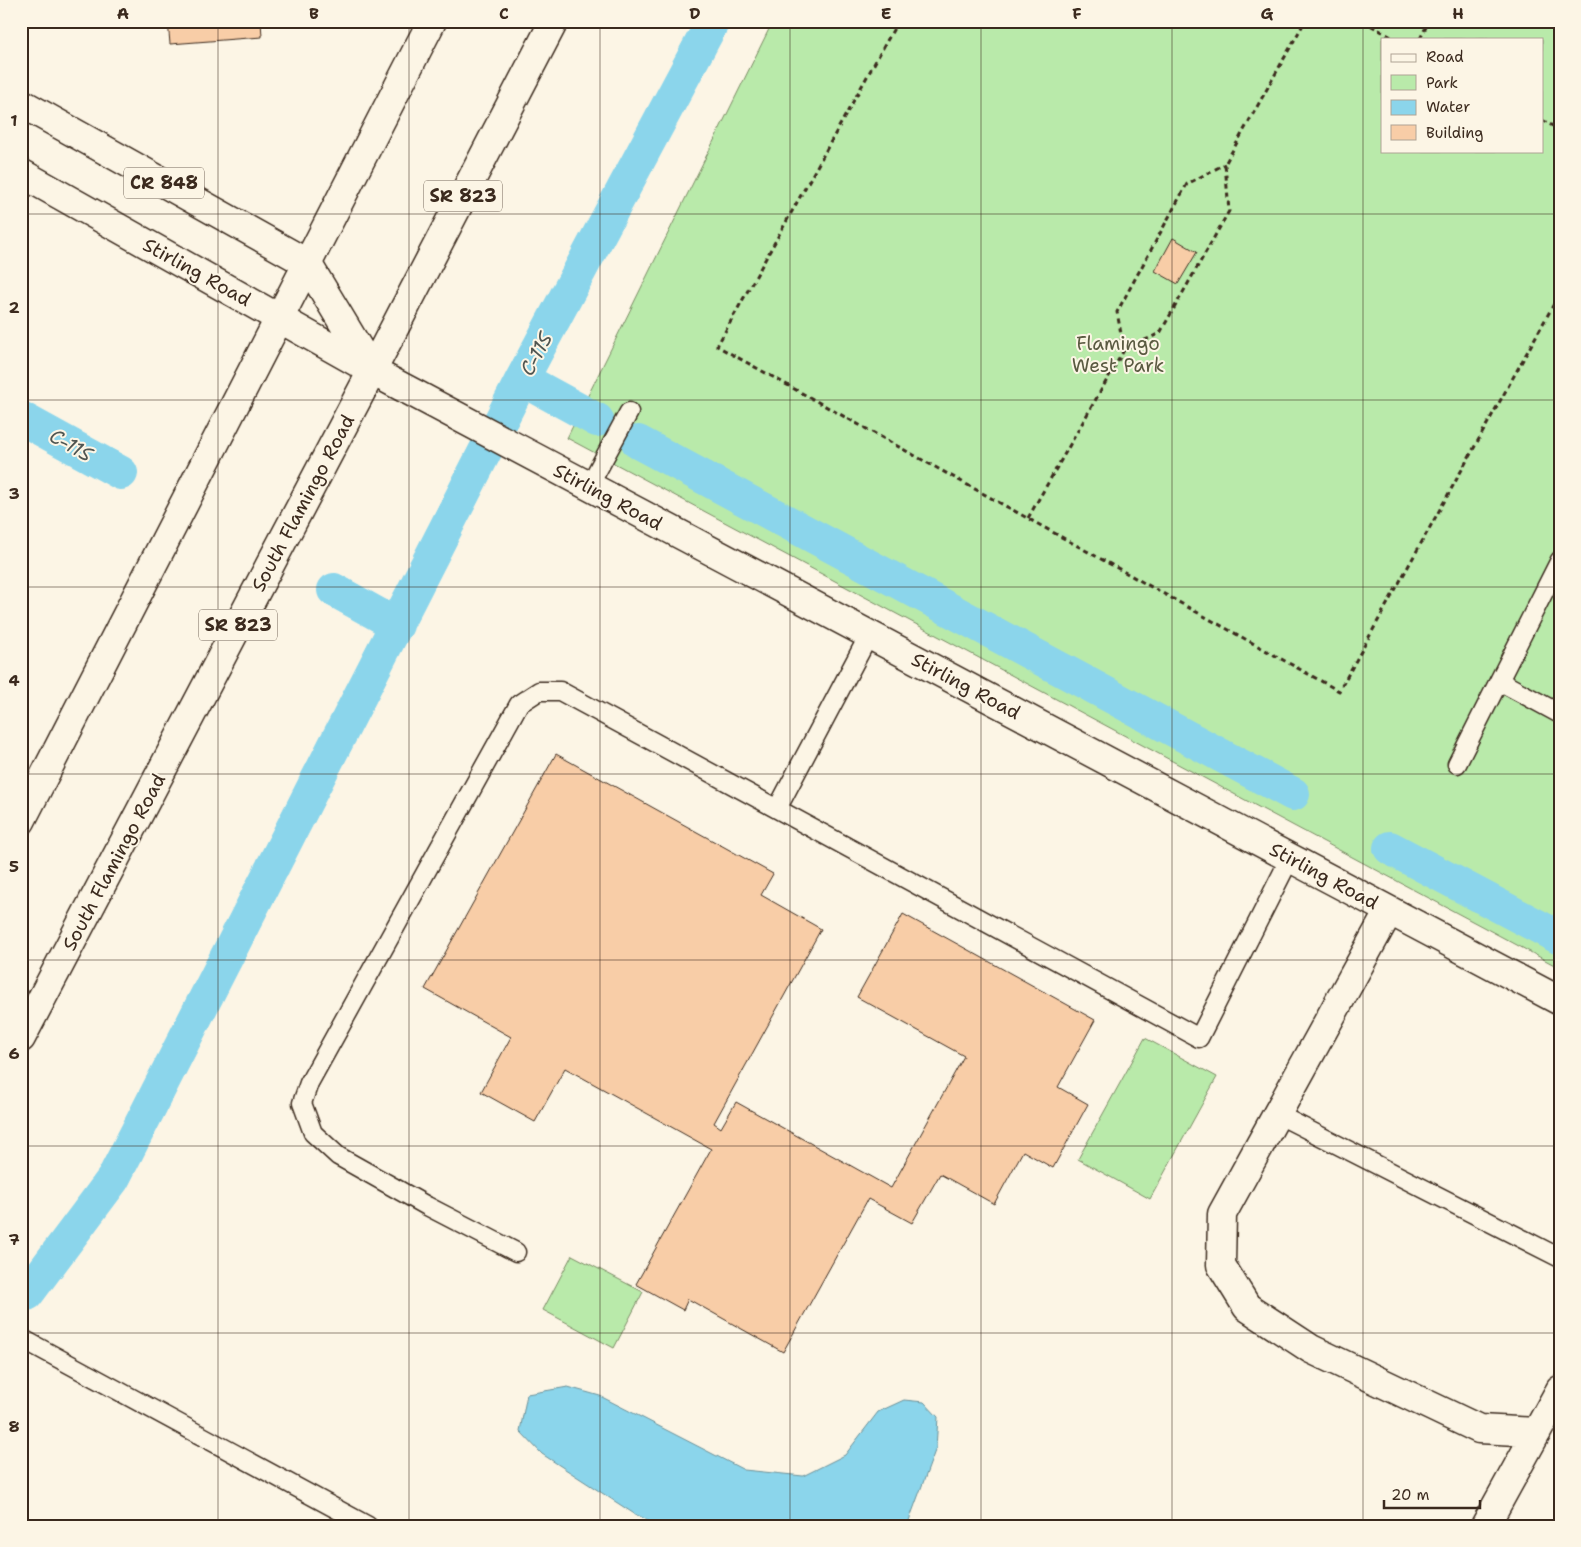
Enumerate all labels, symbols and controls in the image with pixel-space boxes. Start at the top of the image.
text: A [117,3,129,24]
text: B [309,3,319,24]
text: C [499,3,509,24]
text: D [689,3,701,24]
text: E [881,3,891,24]
text: F [1072,3,1082,24]
text: G [1261,3,1274,24]
text: H [1452,3,1464,24]
legend [1381,38,1544,152]
text: Road [1426,47,1464,67]
text: Park [1426,73,1458,93]
text: Water [1426,97,1470,117]
text: 1 [10,110,18,131]
text: Building [1426,123,1483,143]
road number: CR 848 [124,168,204,198]
road number: SR 823 [424,180,502,212]
street label: Stirling Road [139,232,255,312]
text: 2 [8,297,20,318]
water label: C-11S [514,327,559,380]
park label: Flamingo West Park [1072,331,1164,378]
street label: South Flamingo Road [246,410,360,596]
water label: C-11S [45,423,98,468]
street label: Stirling Road [549,458,667,536]
text: 3 [8,483,20,504]
road number: SR 823 [199,610,277,640]
street label: Stirling Road [907,647,1025,725]
text: 4 [8,670,20,691]
street label: South Flamingo Road [57,769,171,955]
street label: Stirling Road [1265,837,1383,915]
text: 5 [9,856,19,877]
text: 6 [8,1043,20,1064]
text: 7 [8,1229,20,1250]
text: 8 [8,1416,20,1437]
scale bar [1384,1477,1480,1509]
text: 20 m [1391,1485,1430,1505]

